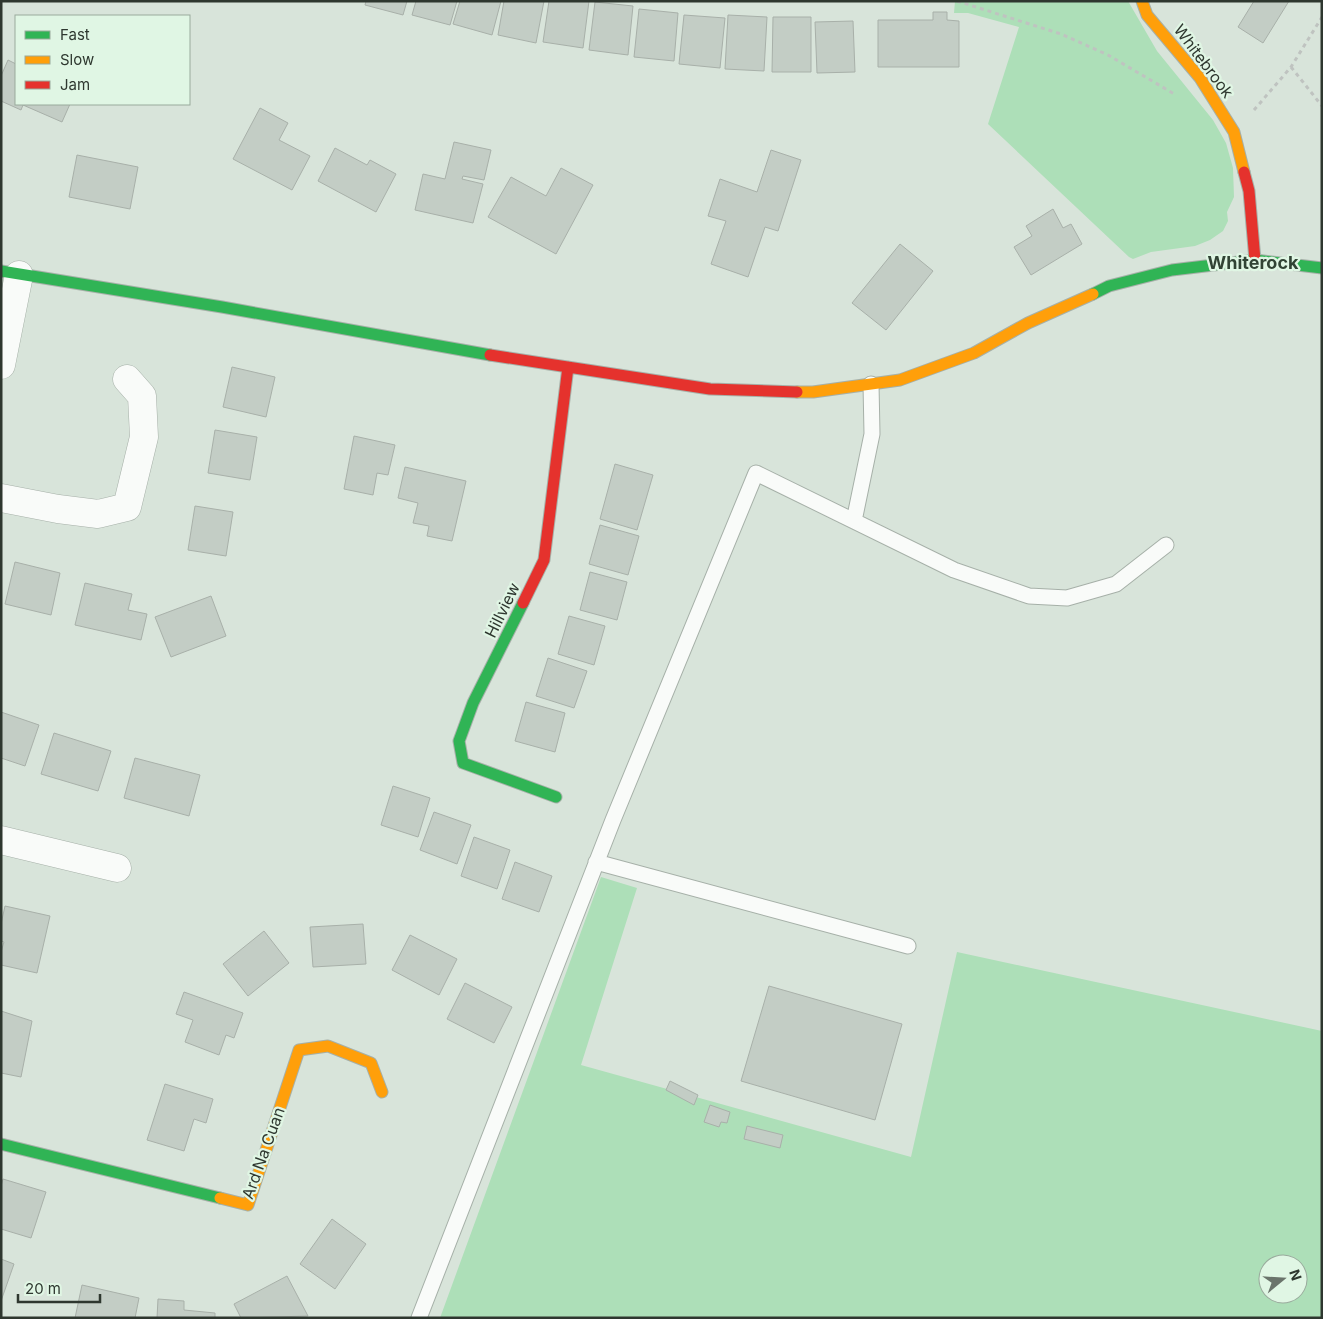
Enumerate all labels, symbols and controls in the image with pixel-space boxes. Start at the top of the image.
legend [15,15,190,105]
street label: Whitebrook [1170,20,1238,102]
text: Fast [60,25,90,44]
text: Slow [60,50,94,69]
text: Jam [60,75,90,94]
district label: Whiterock [1208,252,1299,273]
street label: Hillview [480,579,524,641]
street label: Ard Na Cuan [237,1104,289,1202]
north arrow [1258,1254,1308,1304]
text: N [1286,1267,1306,1283]
scale bar [18,1272,100,1304]
text: 20 m [25,1279,61,1298]

